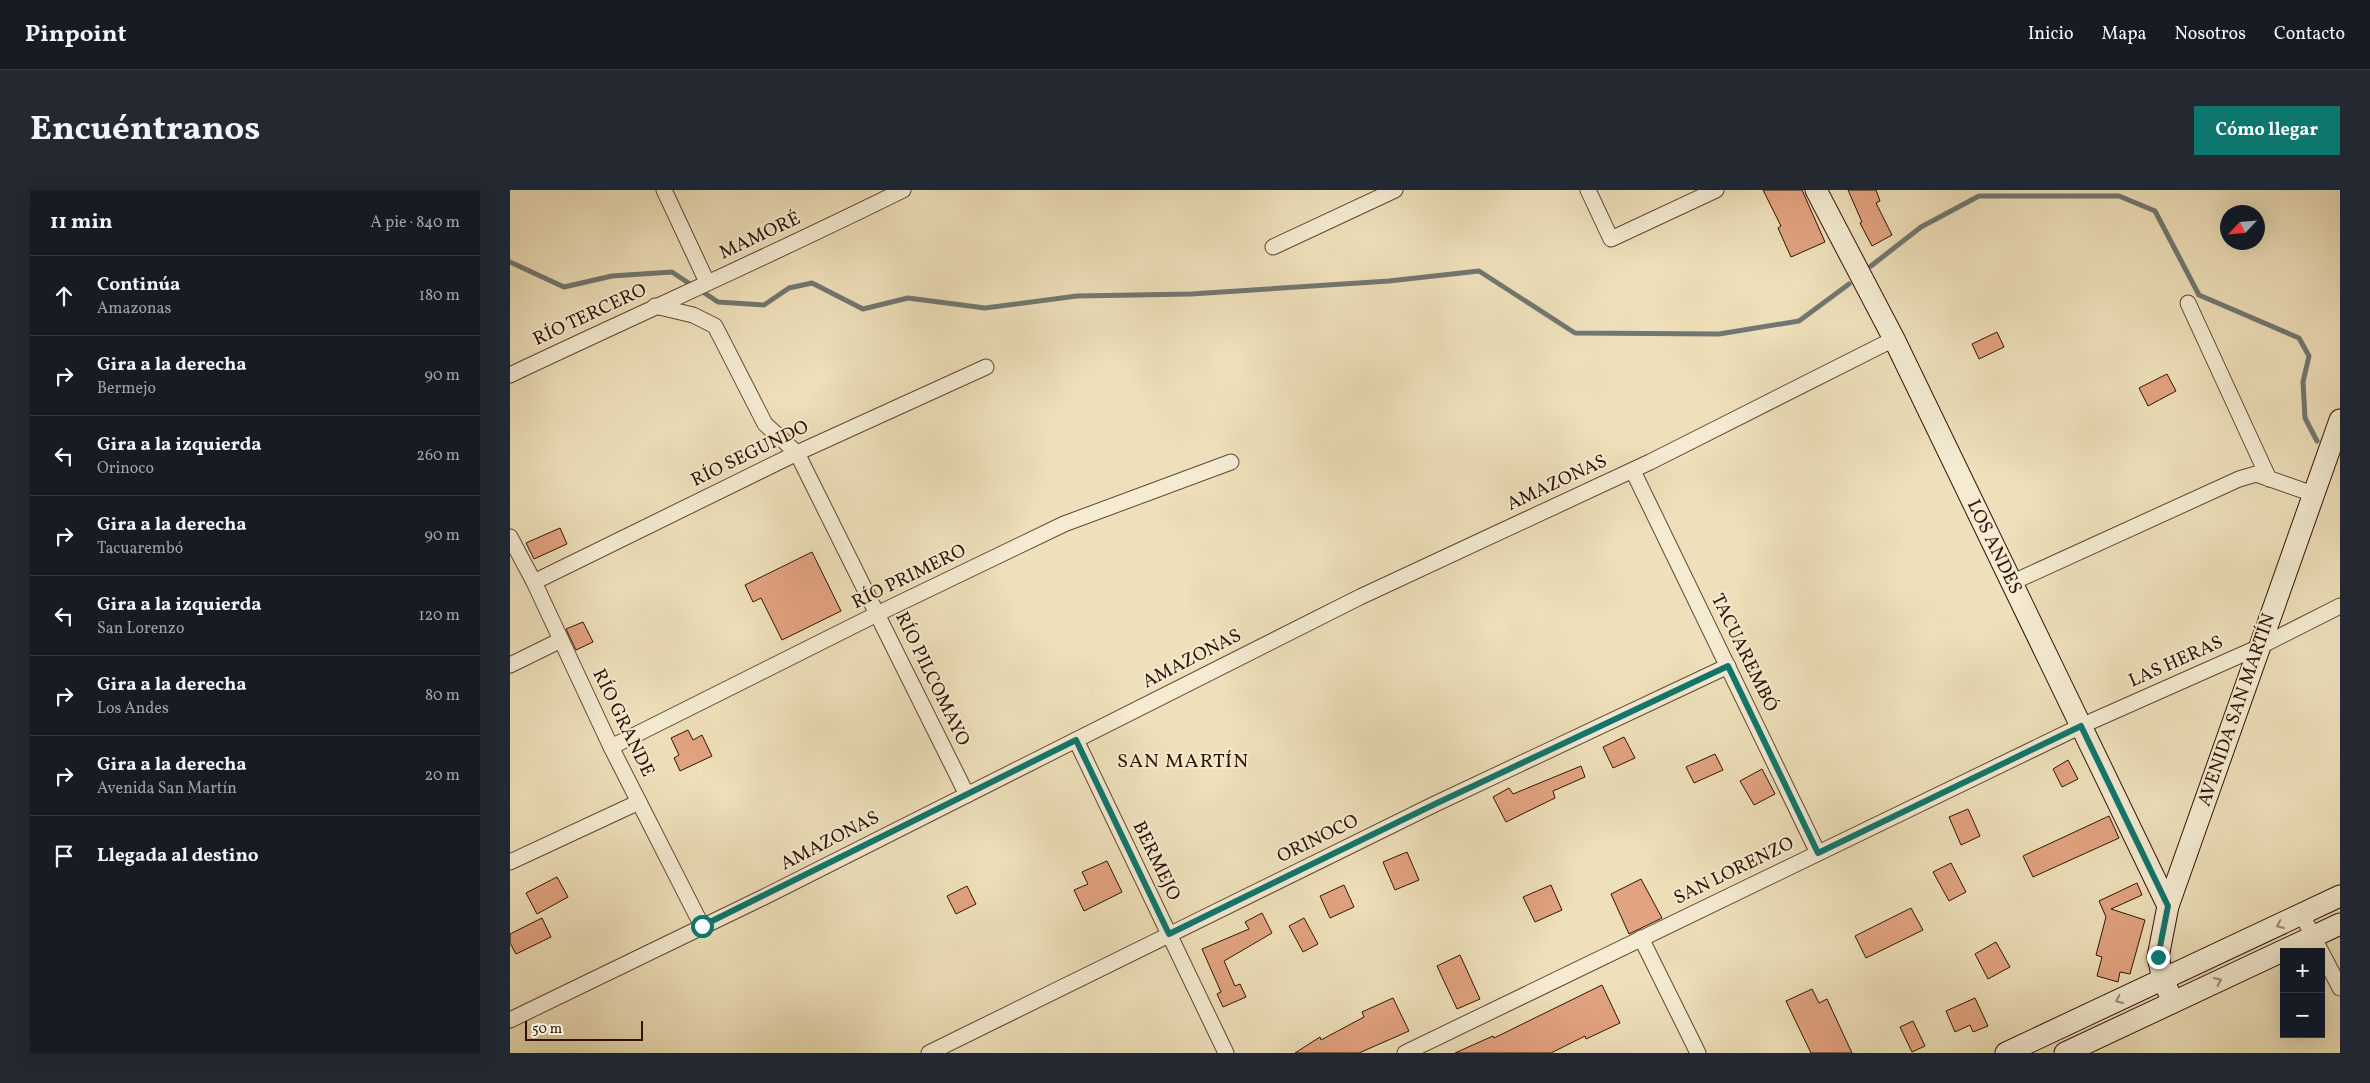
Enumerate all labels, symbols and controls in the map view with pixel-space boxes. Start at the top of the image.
text: Pinpoint [25,18,127,52]
text: Inicio [2028,22,2074,47]
text: Mapa [2102,22,2147,47]
text: Nosotros [2175,22,2246,47]
text: Contacto [2274,22,2345,47]
text: Encuéntranos [30,106,260,154]
button: Cómo llegar [2194,106,2340,155]
north arrow [2220,205,2265,250]
street label: MAMORÉ [715,206,805,266]
text: 11 min [50,208,113,237]
text: A pie · 840 m [371,212,460,234]
text: Continúa [97,272,180,298]
street label: RÍO TERCERO [529,277,651,353]
icon: ahead [50,282,78,310]
text: 180 m [419,285,460,307]
text: Amazonas [97,298,171,320]
text: Gira a la derecha [97,352,247,378]
icon: right [50,362,78,390]
text: 90 m [424,365,460,387]
text: Bermejo [97,378,156,400]
street label: RÍO SEGUNDO [687,414,813,494]
text: Gira a la izquierda [97,432,262,458]
icon: left [50,442,78,470]
text: 260 m [416,445,460,467]
street label: AMAZONAS [1503,448,1611,518]
text: Orinoco [97,458,154,480]
street label: LOS ANDES [1960,495,2028,599]
text: Gira a la derecha [97,512,247,538]
icon: right [50,522,78,550]
text: 90 m [424,525,460,547]
text: Tacuarembó [97,538,183,560]
street label: RÍO PRIMERO [847,538,971,616]
street label: TACUAREMBÓ [1704,590,1784,717]
text: Gira a la izquierda [97,592,262,618]
icon: left [50,602,78,630]
text: 120 m [418,605,460,627]
street label: RÍO PILCOMAYO [888,608,976,751]
street label: AVENIDA SAN MARTÍN [2192,610,2282,810]
text: San Lorenzo [97,618,184,640]
street label: AMAZONAS [1138,623,1246,695]
street label: LAS HERAS [2125,630,2227,694]
street label: RÍO GRANDE [586,665,660,781]
text: Gira a la derecha [97,672,247,698]
icon: right [50,682,78,710]
text: 80 m [425,685,460,707]
text: Los Andes [97,698,169,720]
district label: SAN MARTÍN [1117,748,1249,776]
text: Gira a la derecha [97,752,247,778]
icon: right [50,762,78,790]
text: 20 m [425,765,460,787]
text: Avenida San Martín [97,778,237,800]
street label: AMAZONAS [776,805,884,877]
street label: ORINOCO [1273,808,1363,870]
street label: BERMEJO [1126,817,1186,905]
street label: SAN LORENZO [1670,831,1799,911]
icon: arrive [50,842,78,870]
text: Llegada al destino [97,843,259,869]
route start [691,915,714,938]
one-way arrow [2276,918,2285,929]
route end [2147,946,2170,969]
map controls [2280,948,2325,1038]
button: + [2280,948,2325,993]
one-way arrow [2212,977,2221,987]
one-way arrow [2115,993,2124,1004]
button: − [2280,993,2325,1038]
scale bar [525,1018,642,1041]
text: 50 m [532,1020,562,1039]

